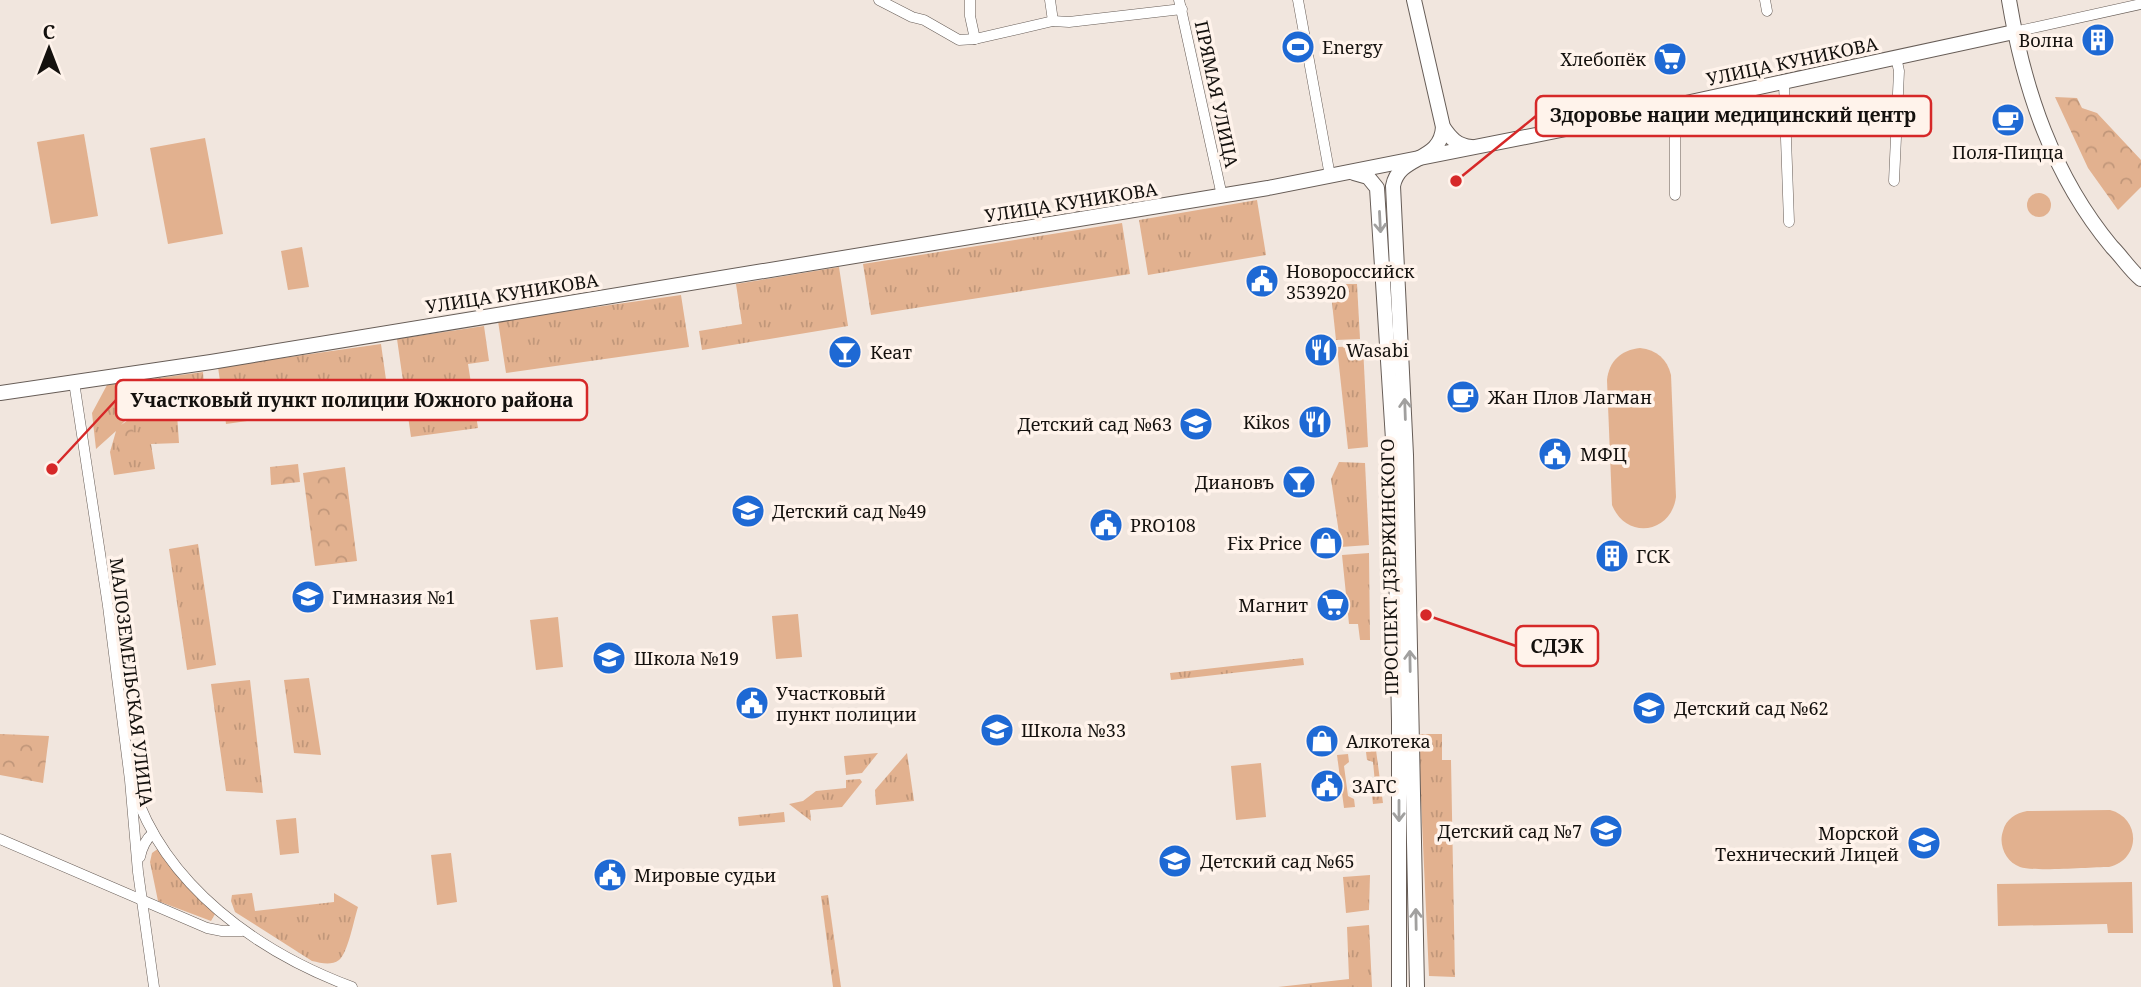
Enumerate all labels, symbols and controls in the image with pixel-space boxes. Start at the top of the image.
north arrow [14,14,84,84]
street label: ПРЯМАЯ УЛИЦА [1190,18,1244,170]
text: С [43,19,55,45]
building icon: Волна [2079,21,2117,59]
sports icon: Energy [1279,28,1317,66]
place label: Волна [2018,28,2074,52]
street label: УЛИЦА КУНИКОВА [1704,31,1880,91]
place label: Energy [1322,35,1384,59]
supermarket icon: Хлебопёк [1651,40,1689,78]
place label: Хлебопёк [1560,47,1646,71]
callout: Здоровье нации медицинский центр [1536,96,1931,136]
cafe icon: Поля-Пицца [1989,101,2027,139]
text: Здоровье нации медицинский центр [1550,102,1916,128]
place label: Поля-Пицца [1952,140,2064,164]
street label: УЛИЦА КУНИКОВА [983,176,1159,228]
one-way arrow [1374,210,1387,232]
place label: Новороссийск 353920 [1286,259,1415,304]
public building icon: Новороссийск 353920 [1243,262,1281,300]
street label: УЛИЦА КУНИКОВА [424,267,600,319]
restaurant icon: Wasabi [1302,331,1340,369]
bar icon: Кеат [826,333,864,371]
place label: Wasabi [1346,338,1409,362]
place label: Кеат [870,340,913,364]
cafe icon: Жан Плов Лагман [1444,378,1482,416]
callout: Участковый пункт полиции Южного района [116,380,587,420]
place label: Жан Плов Лагман [1487,385,1652,409]
text: Участковый пункт полиции Южного района [130,387,574,413]
one-way arrow [1398,397,1412,420]
restaurant icon: Kikos [1296,403,1334,441]
school or university icon: Детский сад №63 [1177,405,1215,443]
place label: Kikos [1243,410,1290,434]
place label: Детский сад №63 [1017,412,1172,436]
public building icon: МФЦ [1536,435,1574,473]
street label: ПРОСПЕКТ ДЗЕРЖИНСКОГО [1375,438,1403,696]
place label: МФЦ [1580,442,1627,466]
bar icon: Диановъ [1280,463,1318,501]
place label: Диановъ [1195,470,1274,494]
school or university icon: Детский сад №49 [729,492,767,530]
place label: Детский сад №49 [772,499,927,523]
public building icon: PRO108 [1087,506,1125,544]
place label: PRO108 [1130,513,1196,537]
shop icon: Fix Price [1307,524,1345,562]
place label: Fix Price [1227,531,1302,555]
building icon: ГСК [1593,537,1631,575]
place label: ГСК [1636,544,1670,568]
street label: МАЛОЗЕМЕЛЬСКАЯ УЛИЦА [105,556,159,808]
school or university icon: Гимназия №1 [289,578,327,616]
place label: Гимназия №1 [332,585,456,609]
supermarket icon: Магнит [1314,586,1352,624]
place label: Магнит [1238,593,1308,617]
callout: СДЭК [1516,626,1598,666]
text: СДЭК [1530,633,1584,659]
school or university icon: Школа №19 [590,639,628,677]
place label: Школа №19 [634,646,739,670]
one-way arrow [1404,649,1417,672]
place label: Участковый пункт полиции [776,681,917,726]
public building icon: Участковый пункт полиции [733,684,771,722]
school or university icon: Детский сад №62 [1630,689,1668,727]
place label: Детский сад №62 [1674,696,1829,720]
school or university icon: Школа №33 [978,711,1016,749]
place label: Школа №33 [1021,718,1126,742]
shop icon: Алкотека [1303,722,1341,760]
place label: Алкотека [1346,729,1431,753]
public building icon: ЗАГС [1308,767,1346,805]
place label: ЗАГС [1352,774,1397,798]
one-way arrow [1392,799,1406,822]
school or university icon: Детский сад №7 [1587,812,1625,850]
place label: Детский сад №7 [1438,819,1582,843]
place label: Морской Технический Лицей [1715,821,1899,866]
school or university icon: Морской Технический Лицей [1905,824,1943,862]
school or university icon: Детский сад №65 [1156,842,1194,880]
place label: Детский сад №65 [1200,849,1355,873]
public building icon: Мировые судьи [591,856,629,894]
place label: Мировые судьи [634,863,776,887]
one-way arrow [1409,908,1422,931]

